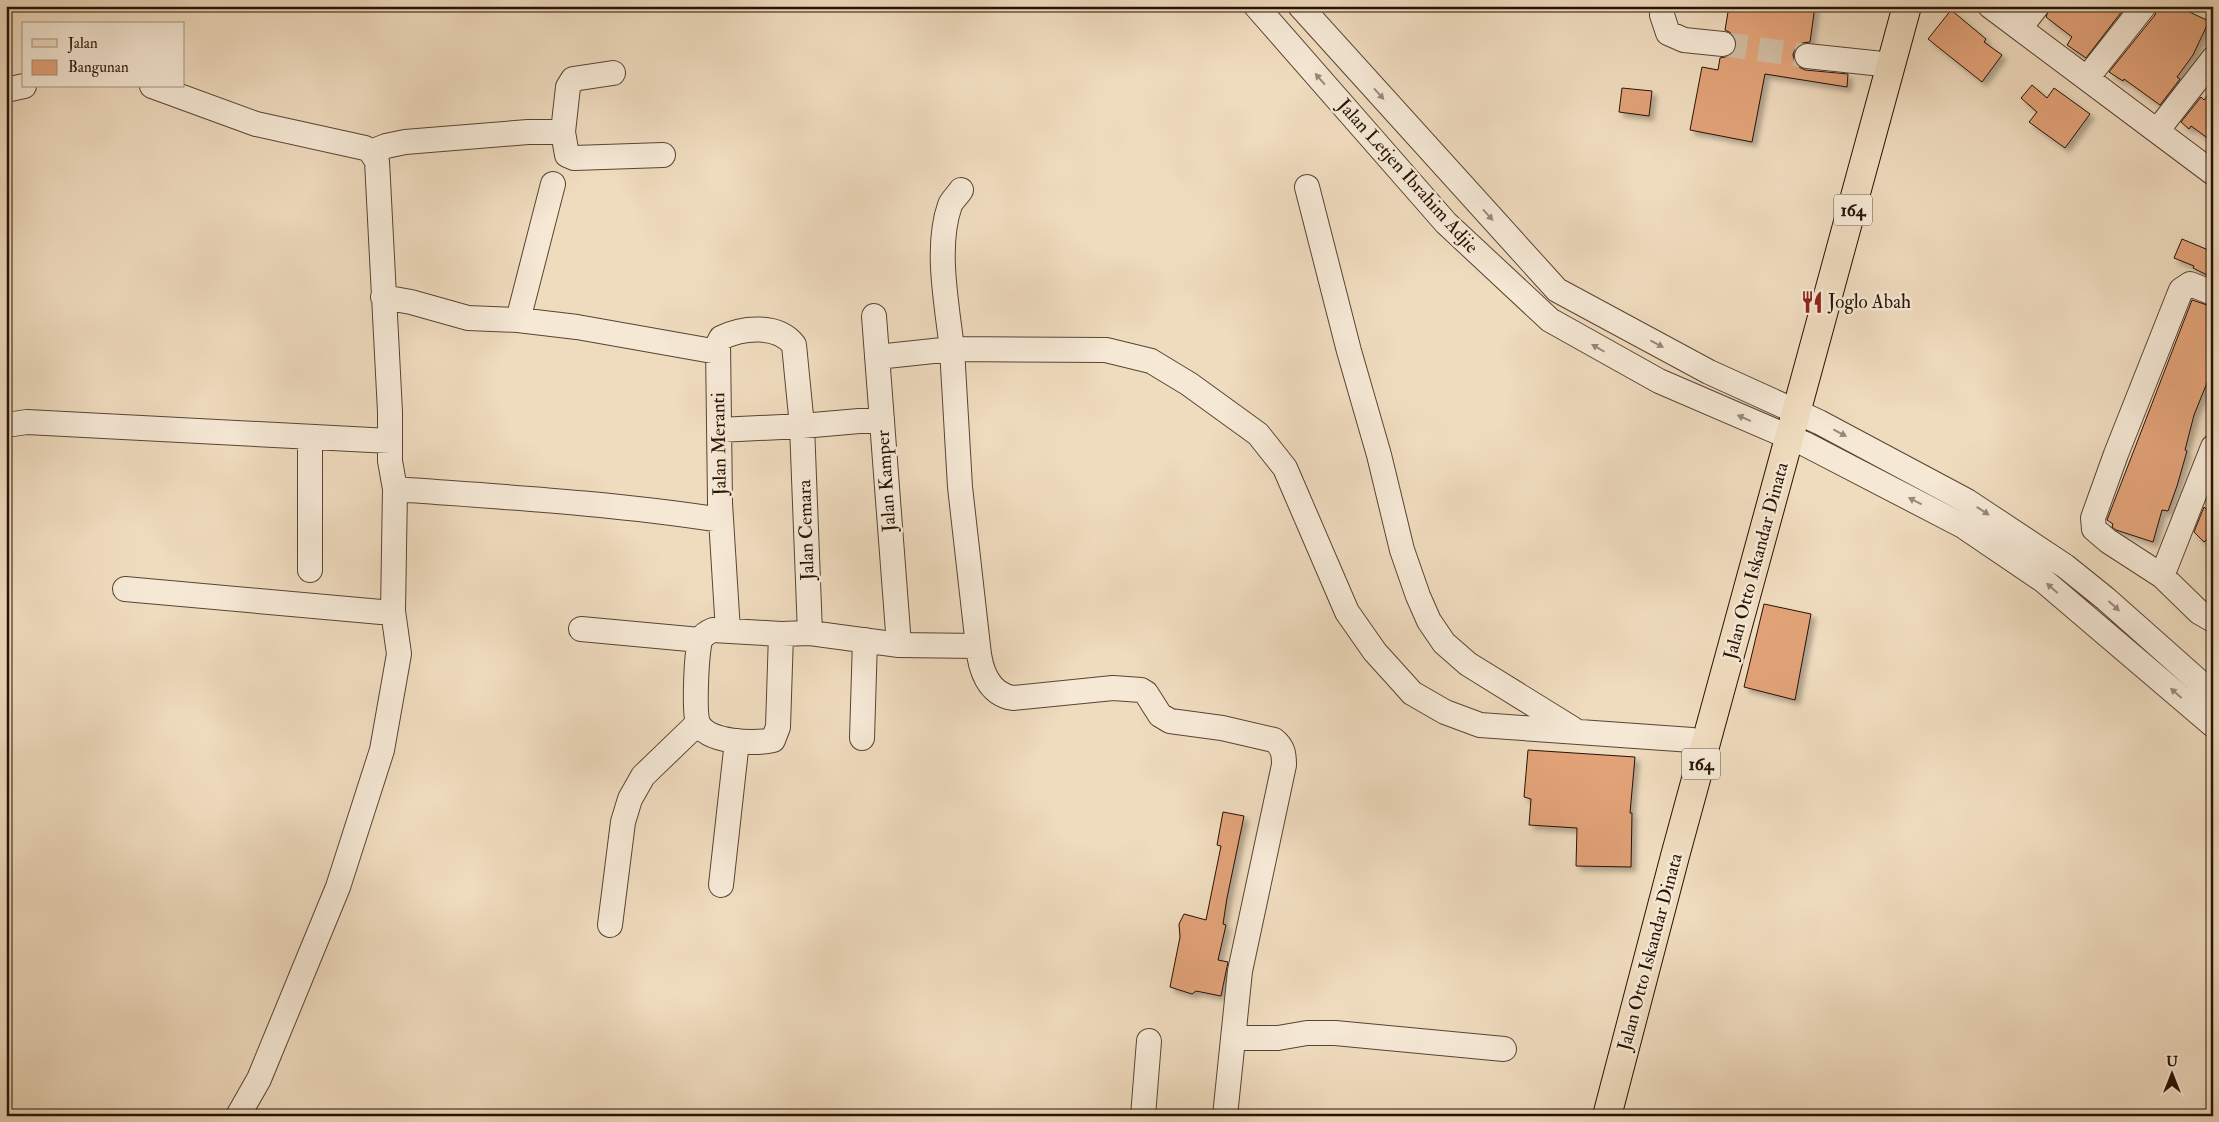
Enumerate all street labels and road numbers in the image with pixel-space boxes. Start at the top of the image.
street label: Jalan Letjen Ibrahim Adjie [1332,93,1484,258]
road number: 164 [1834,194,1872,226]
street label: Jalan Meranti [706,392,732,497]
street label: Jalan Kamper [870,429,903,534]
street label: Jalan Otto Iskandar Dinata [1718,459,1794,663]
street label: Jalan Cemara [792,479,820,582]
road number: 164 [1682,749,1720,780]
street label: Jalan Otto Iskandar Dinata [1612,850,1688,1054]

